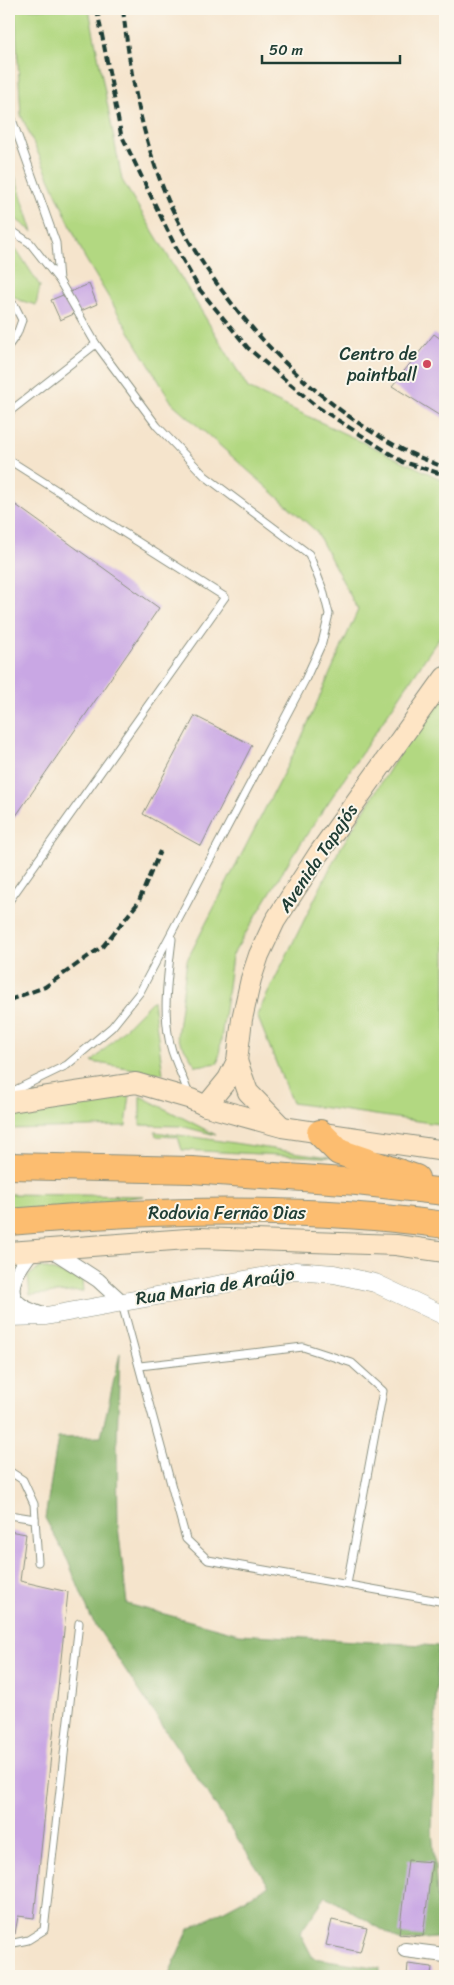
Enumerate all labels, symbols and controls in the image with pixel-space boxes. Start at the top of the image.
scale bar [262,32,399,64]
text: 50 m [269,37,304,63]
place label: Centro de paintball [340,338,418,391]
marker: Centro de paintball [421,358,433,370]
street label: Avenida Tapajós [269,796,367,920]
street label: Rodovia Fernão Dias [148,1197,307,1229]
street label: Rua Maria de Araújo [133,1258,297,1314]

